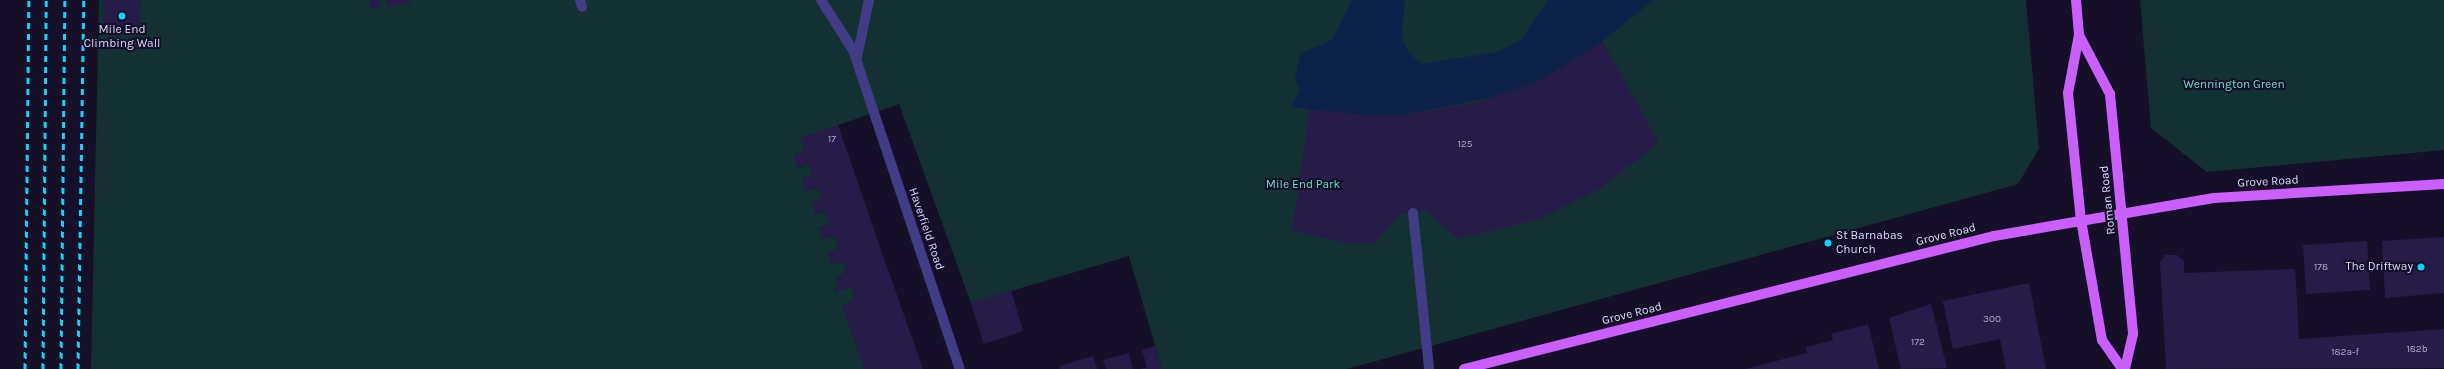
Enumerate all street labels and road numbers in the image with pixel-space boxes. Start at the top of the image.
street label: Roman Road [2097,165,2119,235]
street label: Grove Road [2237,173,2299,191]
street label: Haverfield Road [905,186,947,272]
street label: Grove Road [1915,221,1977,249]
street label: Grove Road [1601,300,1663,328]

